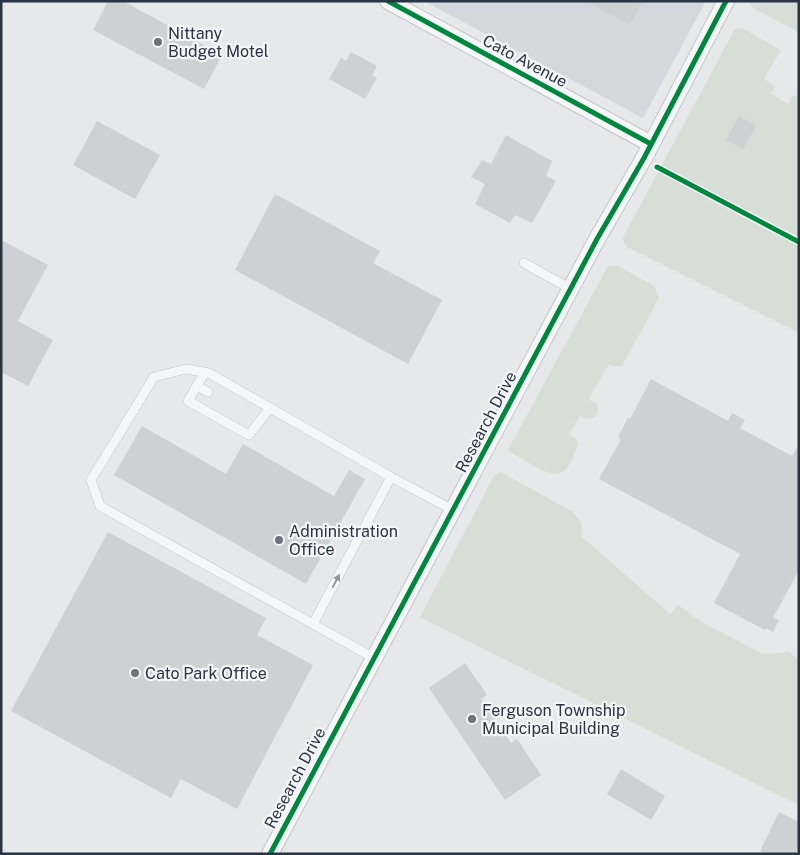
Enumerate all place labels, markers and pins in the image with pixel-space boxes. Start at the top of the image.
place label: Nittany Budget Motel [168,24,269,61]
marker: Nittany Budget Motel [152,36,164,48]
place label: Administration Office [289,522,398,559]
marker: Administration Office [273,534,285,546]
place label: Cato Park Office [145,664,267,683]
marker: Cato Park Office [129,667,141,679]
place label: Ferguson Township Municipal Building [482,701,625,738]
marker: Ferguson Township Municipal Building [466,713,478,725]

